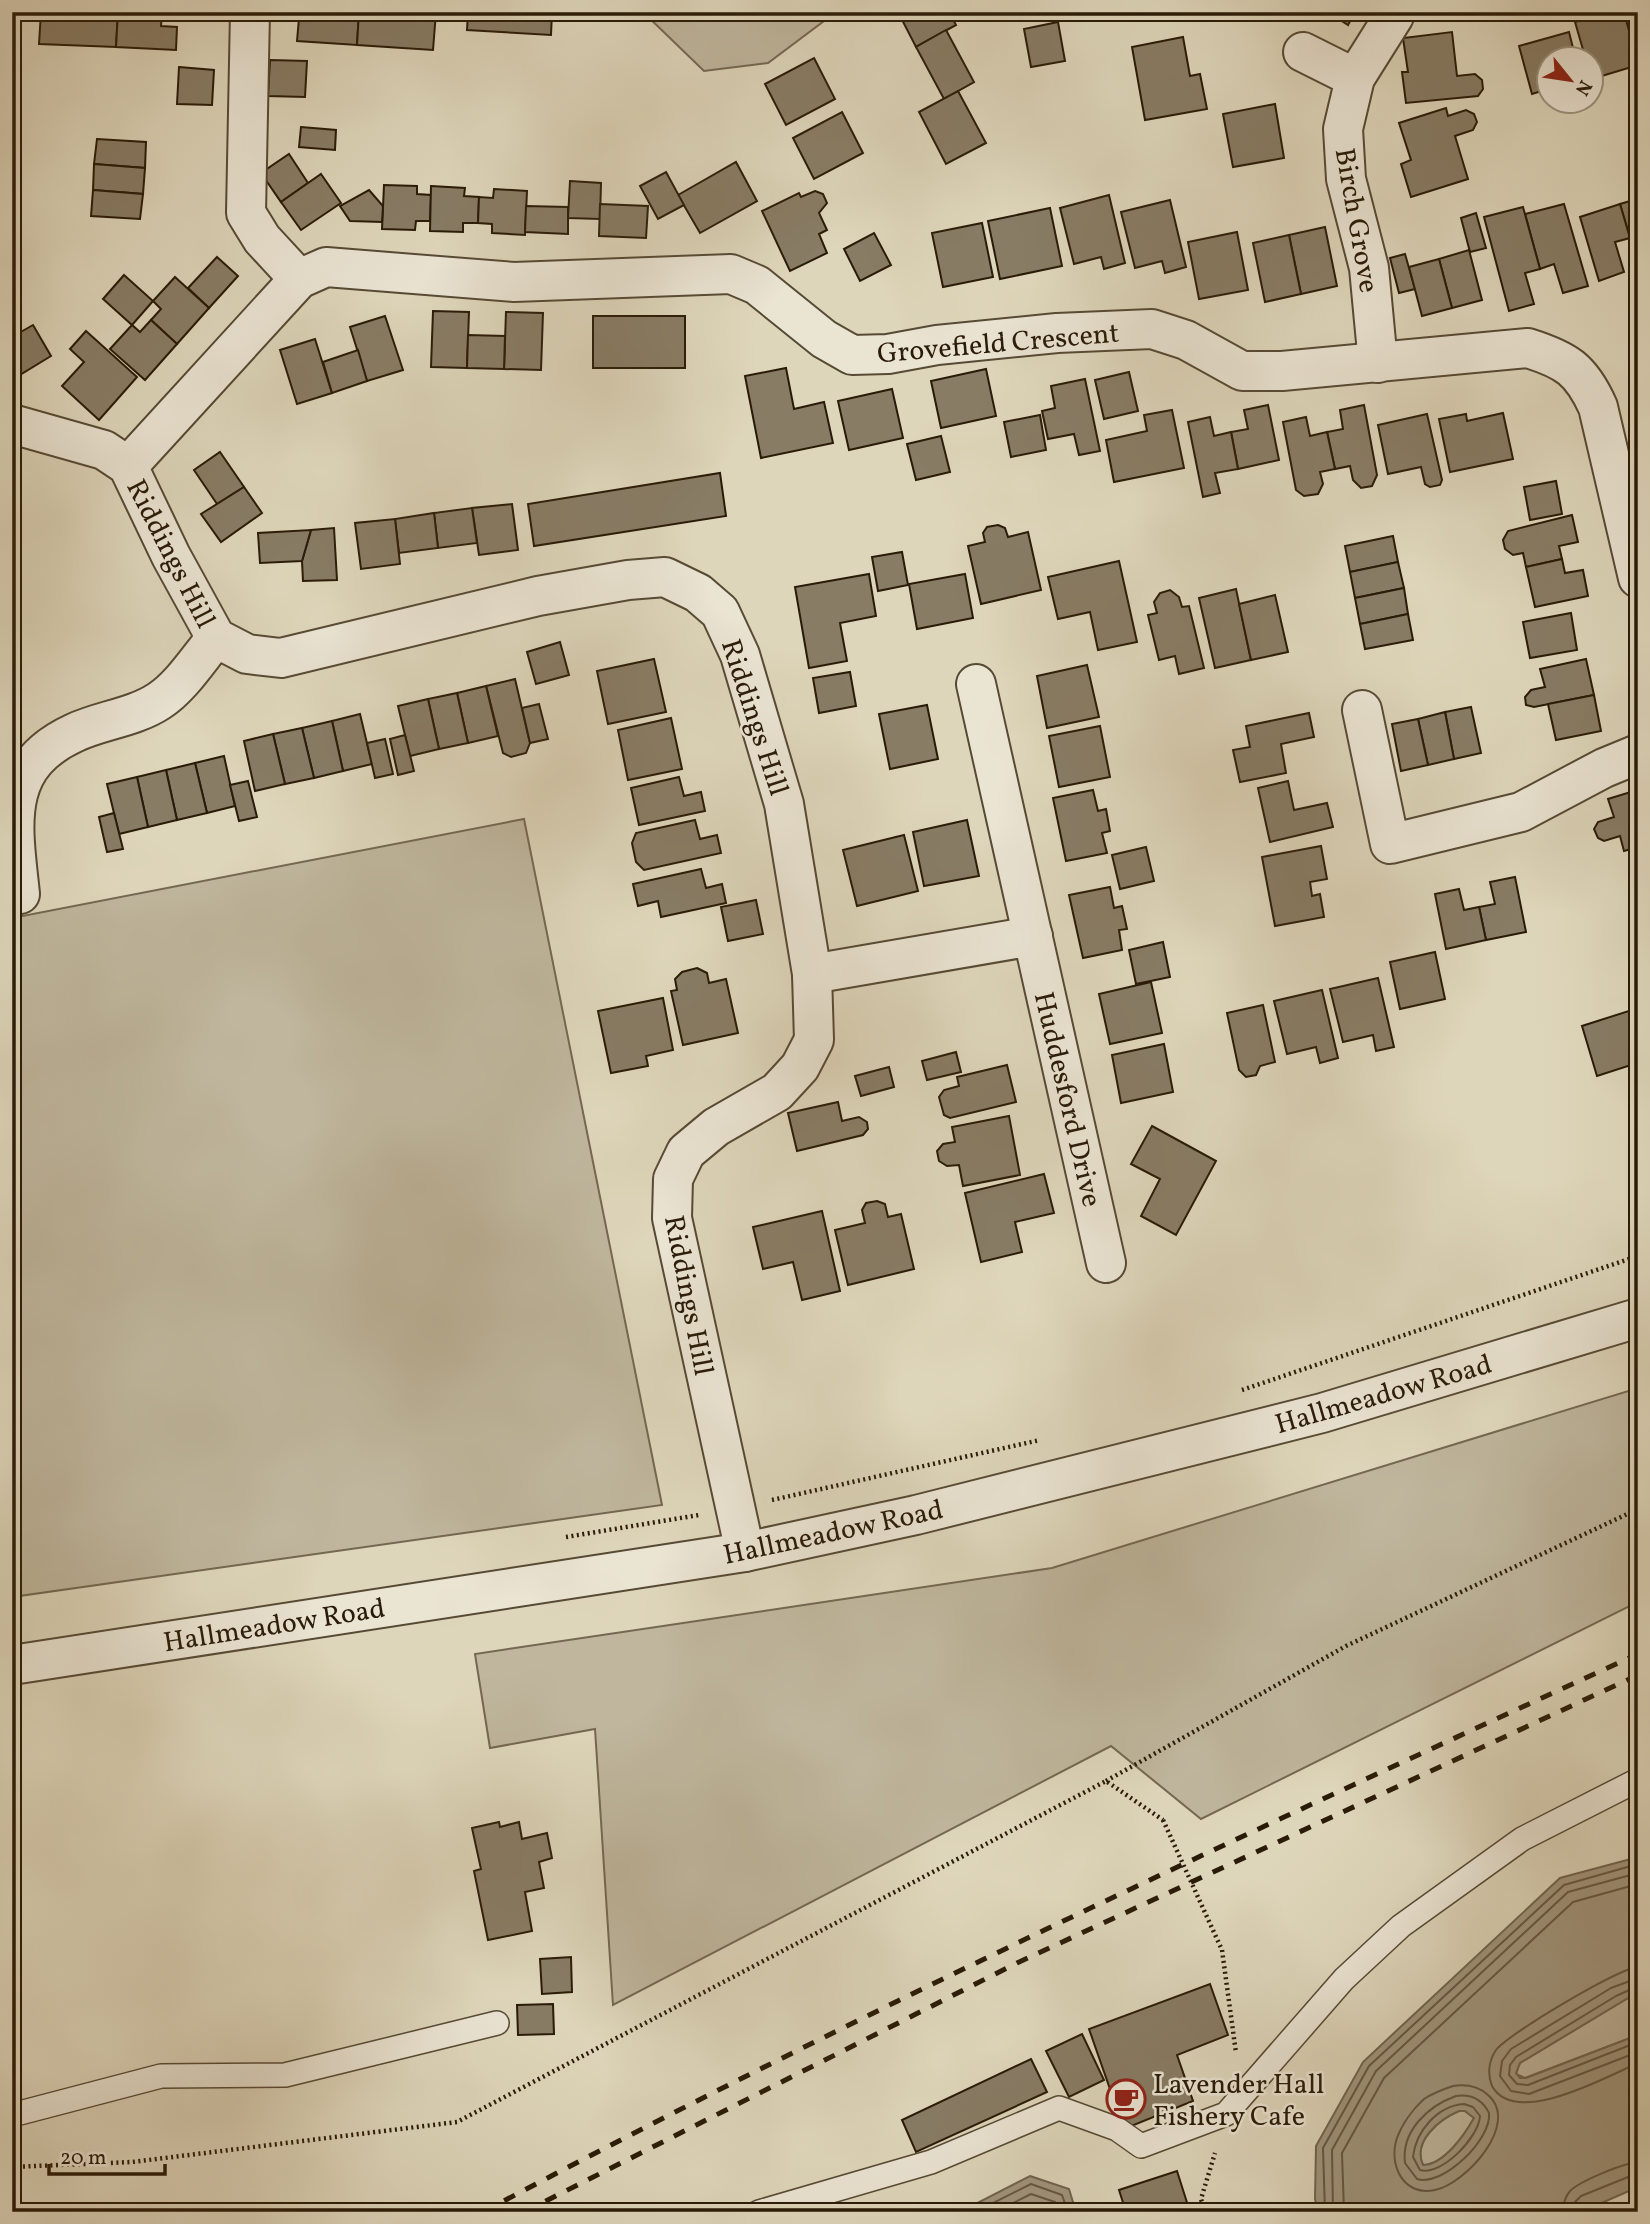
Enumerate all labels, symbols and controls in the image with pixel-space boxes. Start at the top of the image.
north arrow [1534,46,1604,116]
text: N [1568,75,1598,100]
street label: Birch Grove [1324,145,1387,296]
street label: Grovefield Crescent [876,314,1121,374]
street label: Riddings Hill [116,473,224,635]
street label: Riddings Hill [710,634,797,801]
street label: Huddesford Drive [1023,988,1110,1211]
street label: Riddings Hill [653,1212,722,1379]
street label: Hallmeadow Road [1271,1346,1497,1445]
street label: Hallmeadow Road [720,1491,947,1576]
street label: Hallmeadow Road [161,1590,388,1663]
place label: Lavender Hall Fishery Cafe [1153,2066,1324,2137]
cafe icon: Lavender Hall Fishery Cafe [1105,2078,1147,2120]
scale bar [49,2133,164,2177]
text: 20 m [60,2144,106,2173]

